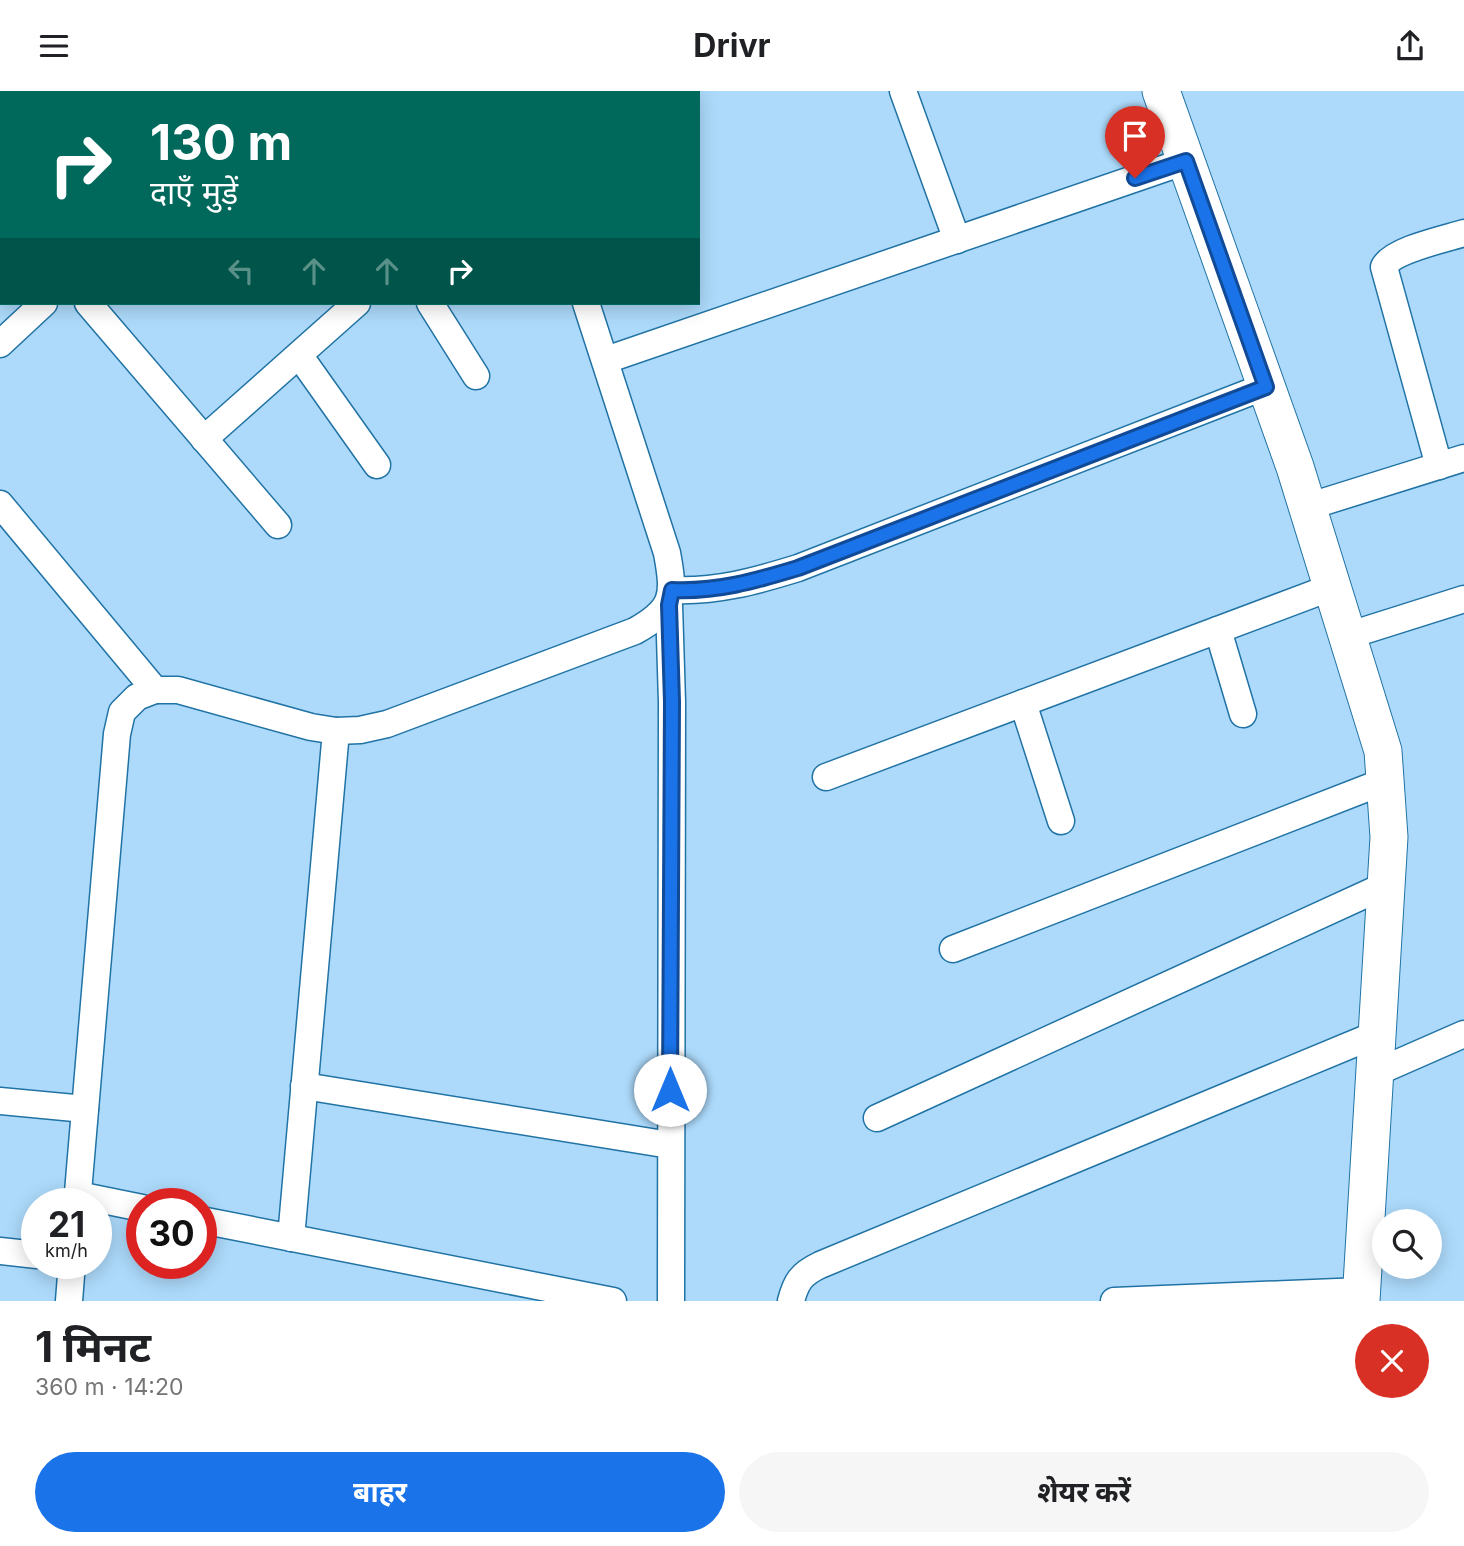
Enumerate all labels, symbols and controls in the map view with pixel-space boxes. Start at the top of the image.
text: Drivr [693,26,771,65]
icon: menu [35,27,73,65]
icon: share [1391,27,1429,65]
pin [1105,106,1165,178]
text: 130 m [150,113,292,172]
icon: arrive [1116,117,1154,155]
icon: right [35,119,126,210]
text: दाएँ मुड़ें [150,173,238,212]
icon: left [222,252,260,290]
icon: ahead [295,252,333,290]
icon: ahead [368,252,406,290]
icon: right [441,252,479,290]
position arrow [633,1053,707,1127]
speed limit sign: 30 [126,1188,217,1279]
text: 21 [48,1203,85,1245]
map controls [1372,1209,1442,1279]
button: search [1372,1209,1442,1279]
text: km/h [45,1240,88,1261]
text: 1 मिनट [35,1321,151,1372]
button: close [1355,1324,1429,1398]
text: 360 m · 14:20 [35,1373,184,1401]
button: बाहर [35,1452,725,1532]
button: शेयर करें [739,1452,1429,1532]

